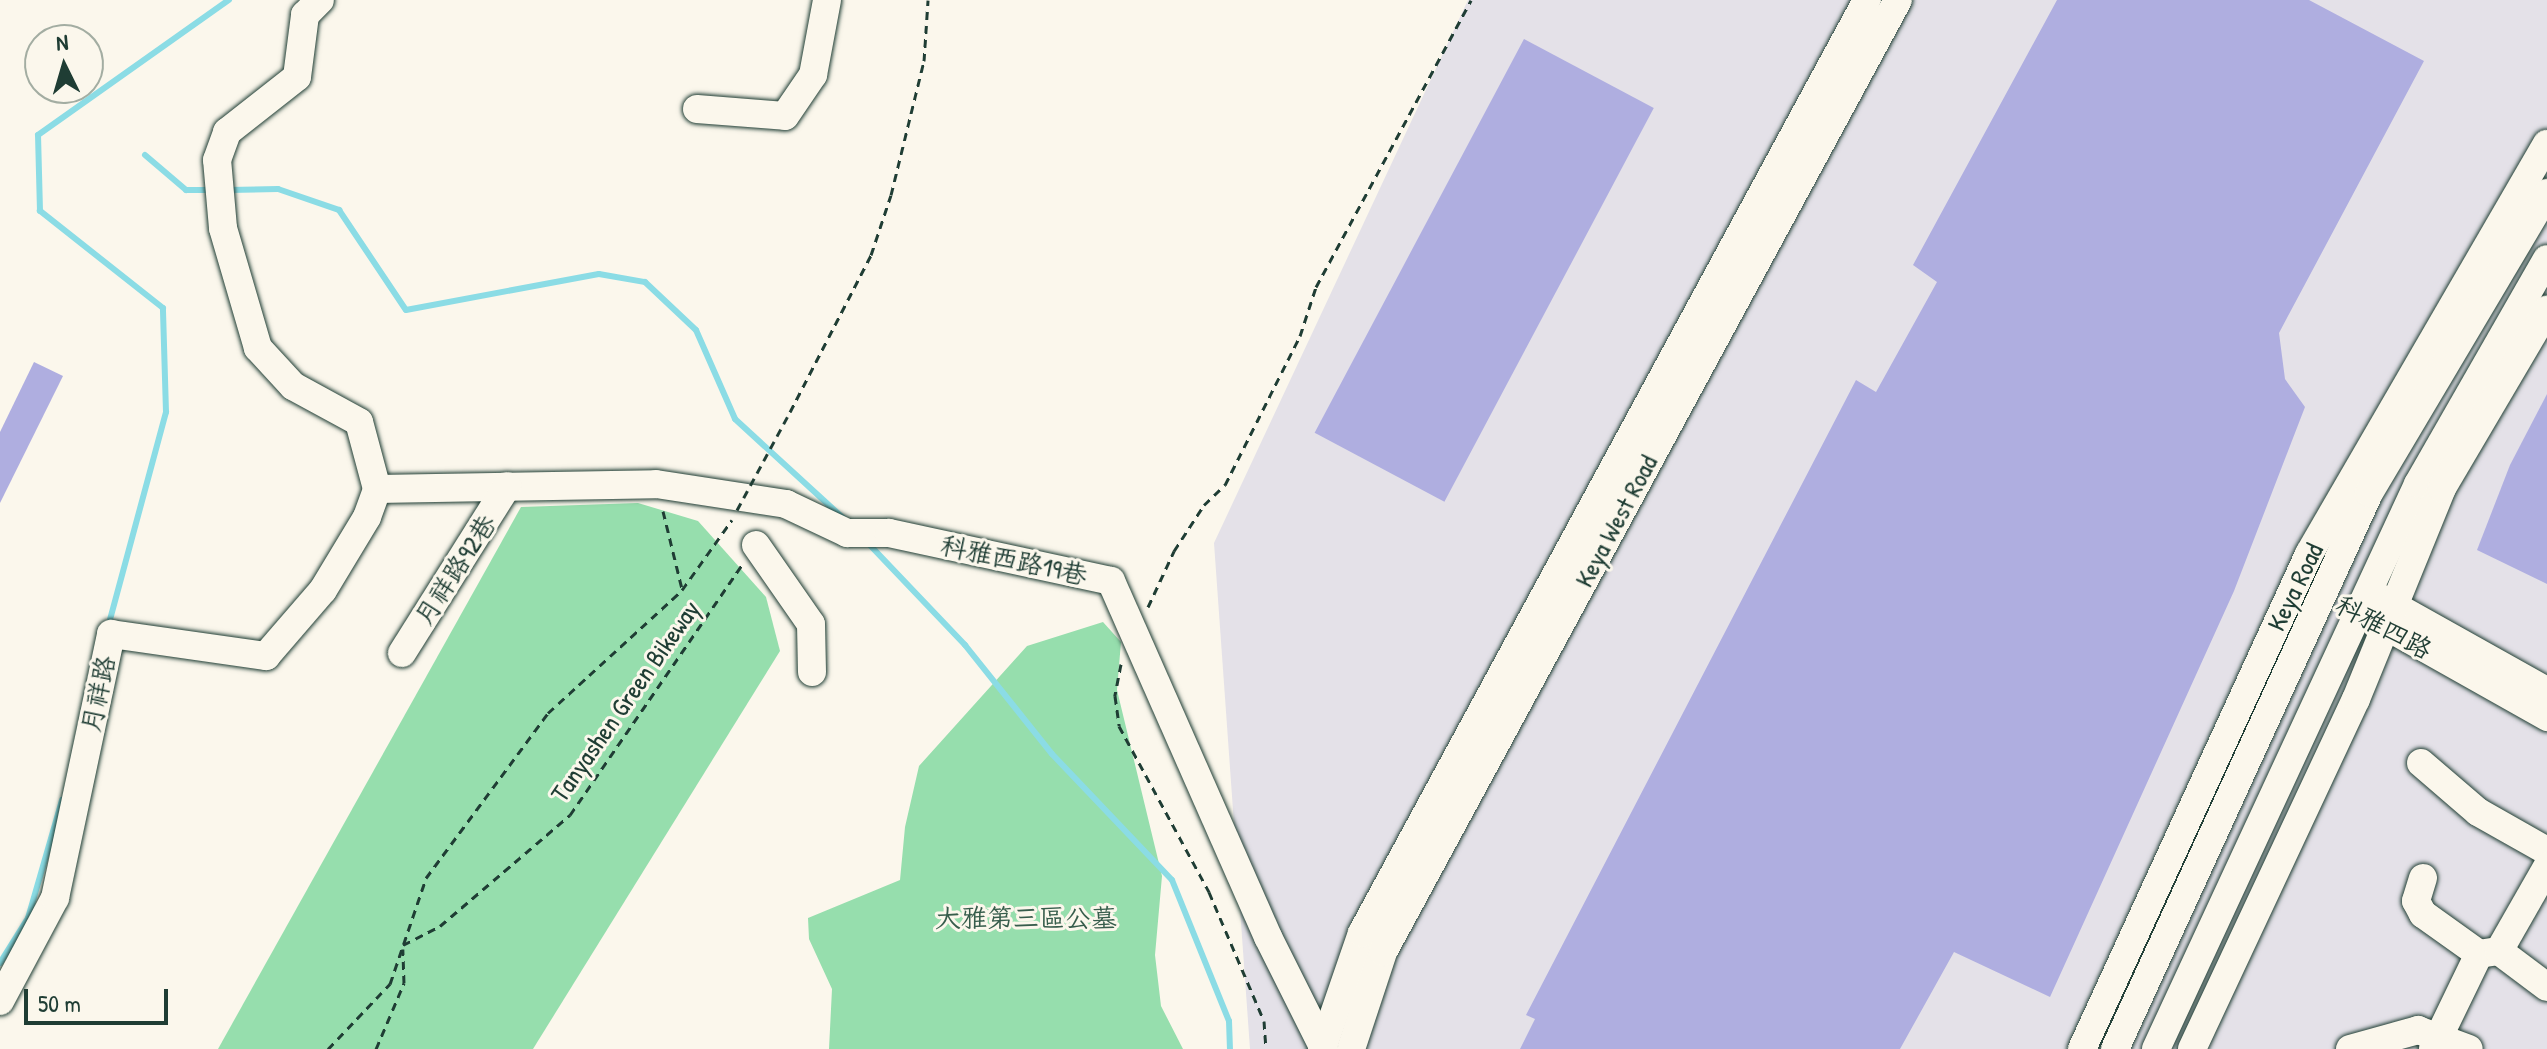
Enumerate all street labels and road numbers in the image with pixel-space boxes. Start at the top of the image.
street label: Keya West Road [1568,450,1664,592]
street label: 月祥路92巷 [408,509,502,631]
street label: 科雅西路19巷 [938,529,1090,591]
street label: Keya Road [2260,538,2330,636]
street label: 科雅四路 [2331,589,2437,665]
street label: Tanyashen Green Bikeway [544,594,706,808]
street label: 月祥路 [75,653,121,735]

